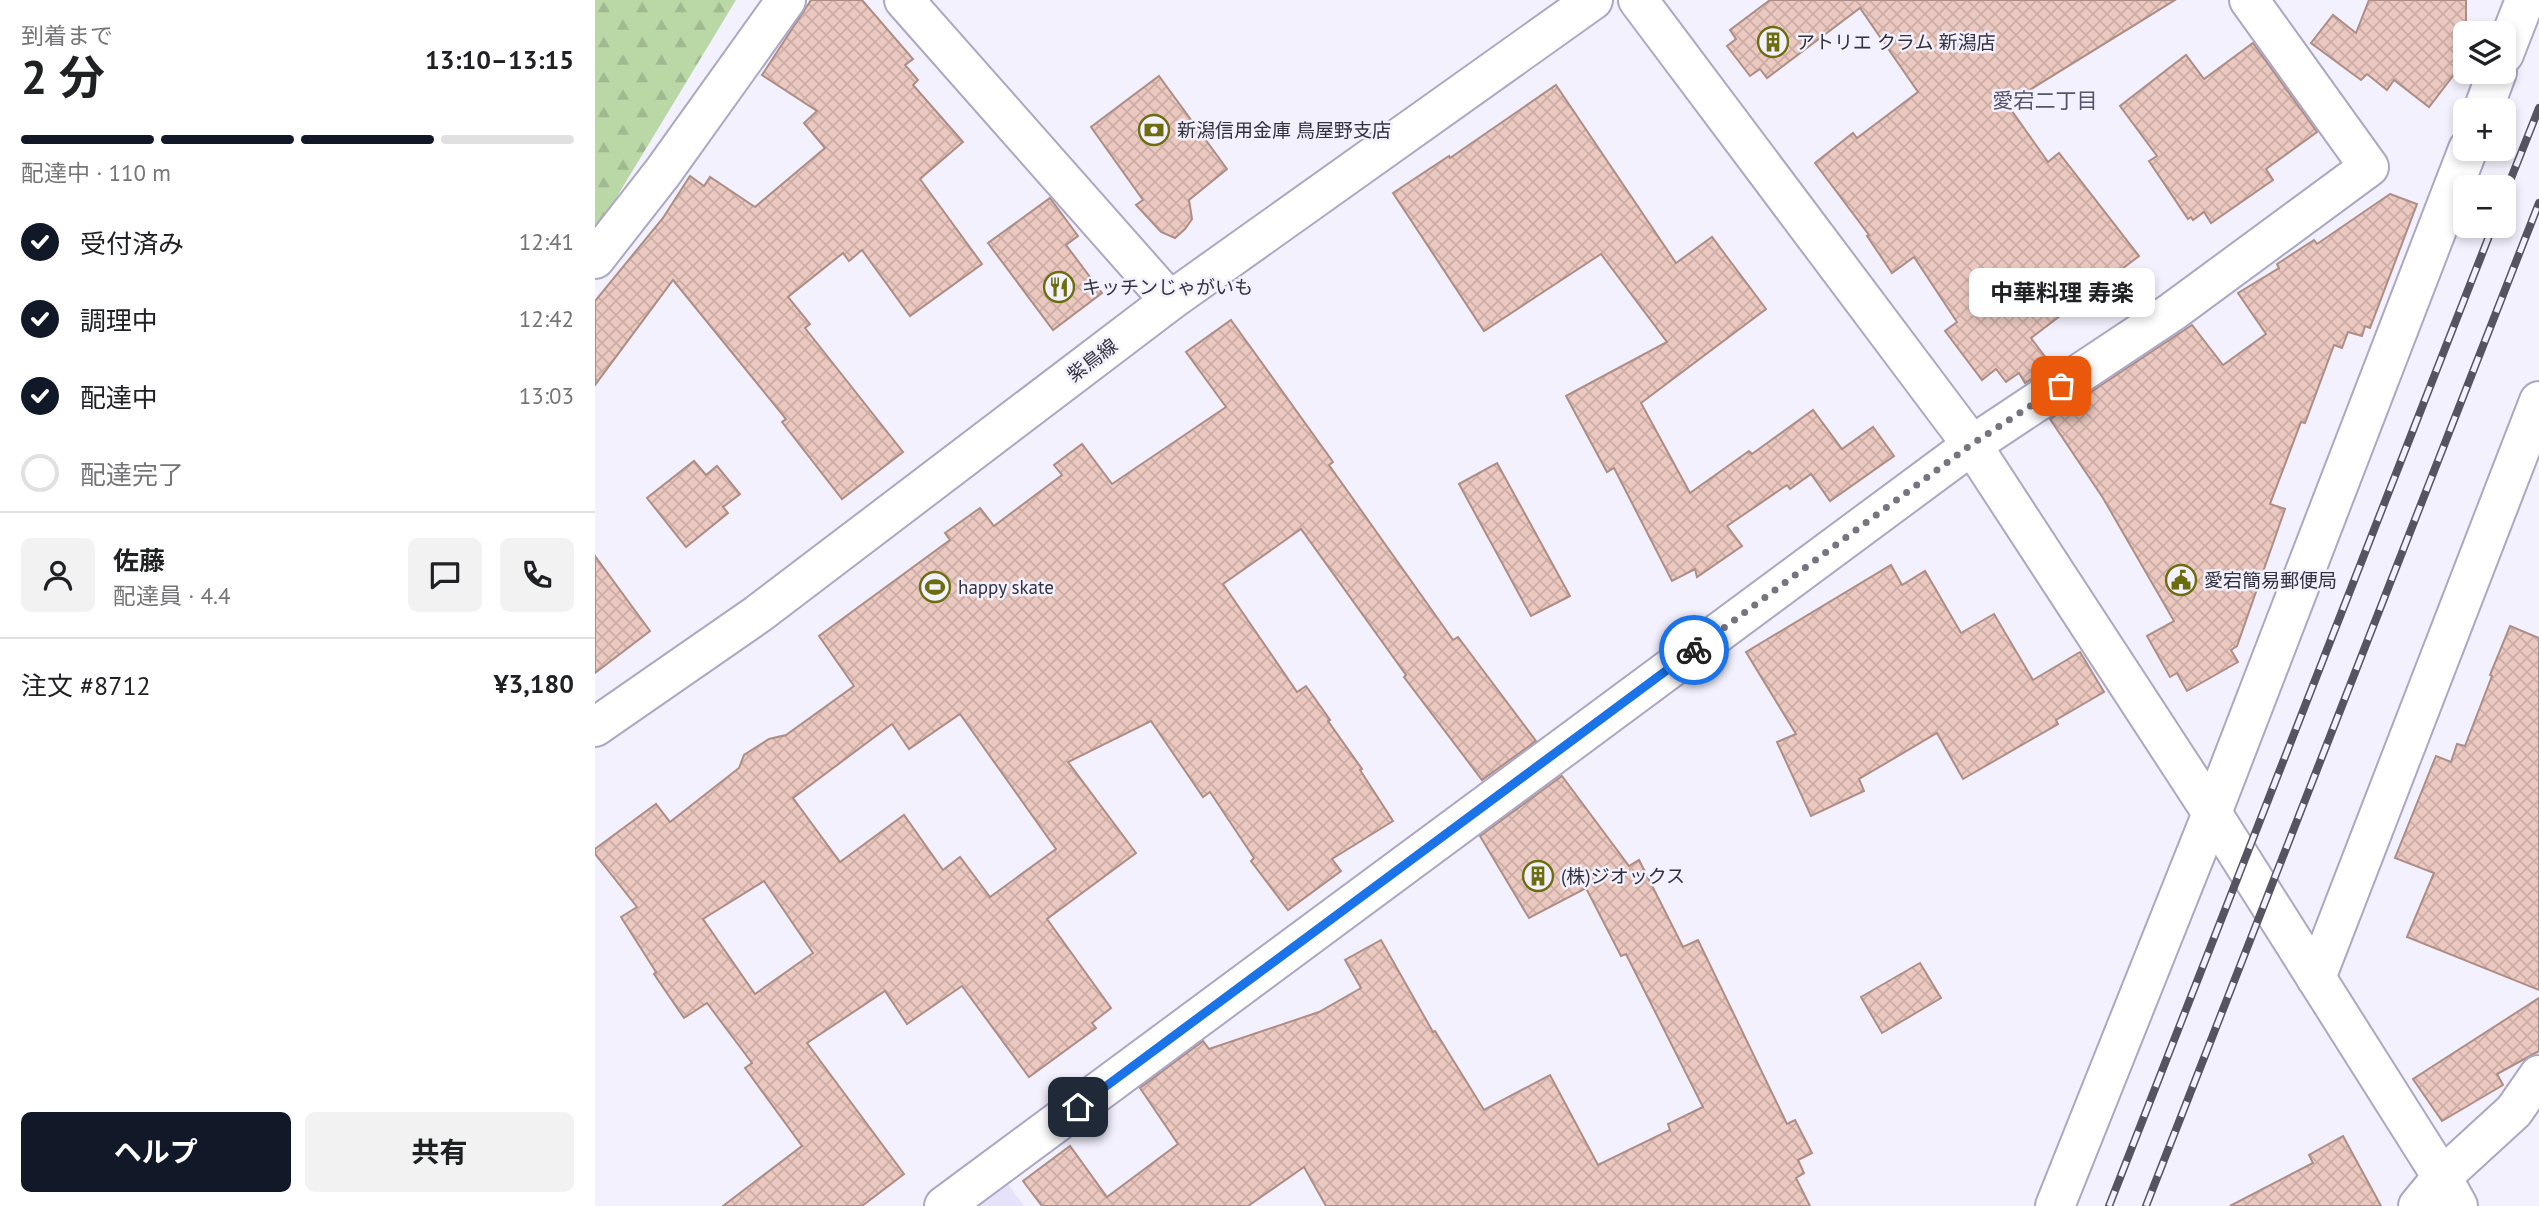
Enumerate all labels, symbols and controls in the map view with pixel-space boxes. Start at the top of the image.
text: 到着まで [21,21,113,50]
map controls [2453,21,2516,238]
button: layers [2453,21,2516,84]
building icon: アトリエ クラム 新潟店 [1756,25,1790,59]
place label: アトリエ クラム 新潟店 [1796,30,1996,54]
text: 13:10–13:15 [425,43,574,76]
text: 2 分 [21,47,105,107]
district label: 愛宕二丁目 [1993,87,2098,114]
button: + [2453,98,2516,161]
bank icon: 新潟信用金庫 鳥屋野支店 [1137,113,1171,147]
place label: 新潟信用金庫 鳥屋野支店 [1177,118,1391,142]
text: 配達中 · 110 m [21,158,171,187]
button: − [2453,175,2516,238]
icon: check [21,223,59,261]
text: 受付済み [80,227,184,260]
text: 12:41 [519,227,574,256]
callout: 中華料理 寿楽 [1968,267,2154,316]
restaurant icon: キッチンじゃがいも [1042,270,1076,304]
place label: キッチンじゃがいも [1082,275,1253,299]
text: 中華料理 寿楽 [1990,278,2134,307]
icon: check [21,300,59,338]
text: 調理中 [80,304,158,337]
text: 12:42 [519,304,574,333]
street label: 紫鳥線 [1062,333,1122,387]
pin [2031,356,2091,416]
icon: bag [2042,367,2080,405]
icon: check [21,377,59,415]
text: 配達中 [80,381,158,414]
text: 13:03 [519,381,574,410]
text: 配達完了 [80,458,184,491]
button: person [21,538,95,612]
button: chat [408,538,482,612]
button: phone [500,538,574,612]
text: 佐藤 [113,544,165,577]
public building icon: 愛宕簡易郵便局 [2164,563,2198,597]
place label: 愛宕簡易郵便局 [2204,568,2337,592]
sports icon: happy skate [918,570,952,604]
place label: happy skate [958,575,1054,599]
text: 配達員 · 4.4 [113,581,230,610]
courier [1659,615,1729,685]
icon: bike [1675,631,1713,669]
text: ¥3,180 [494,667,574,700]
text: 注文 #8712 [21,669,151,702]
building icon: (株)ジオックス [1521,859,1555,893]
place label: (株)ジオックス [1561,864,1685,888]
pin [1048,1077,1108,1137]
icon: home [1059,1088,1097,1126]
button: ヘルプ [21,1112,291,1192]
button: 共有 [305,1112,574,1192]

